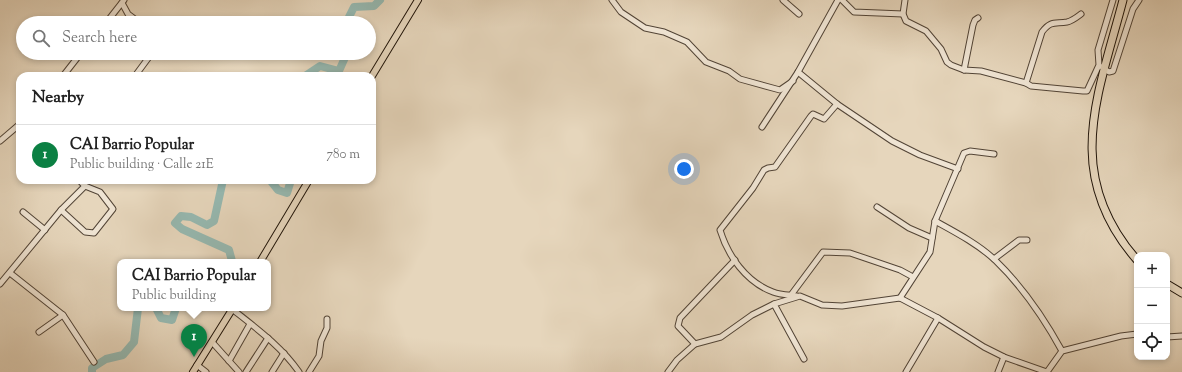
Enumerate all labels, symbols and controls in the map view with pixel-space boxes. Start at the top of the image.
search box [16,16,376,60]
icon: search [30,27,52,49]
text: Search here [62,28,137,49]
text: Nearby [32,86,84,110]
text: CAI Barrio Popular [70,135,194,156]
text: 1 [43,146,47,164]
text: 780 m [327,146,360,164]
text: Public building · Calle 21E [70,156,214,174]
your location [674,159,694,179]
map controls [1134,252,1170,360]
button: + [1134,252,1170,288]
popup [117,259,271,311]
text: CAI Barrio Popular [132,266,256,287]
text: Public building [132,287,216,305]
button: − [1134,288,1170,324]
pin: 1 [181,324,207,357]
button: locate [1134,324,1170,360]

